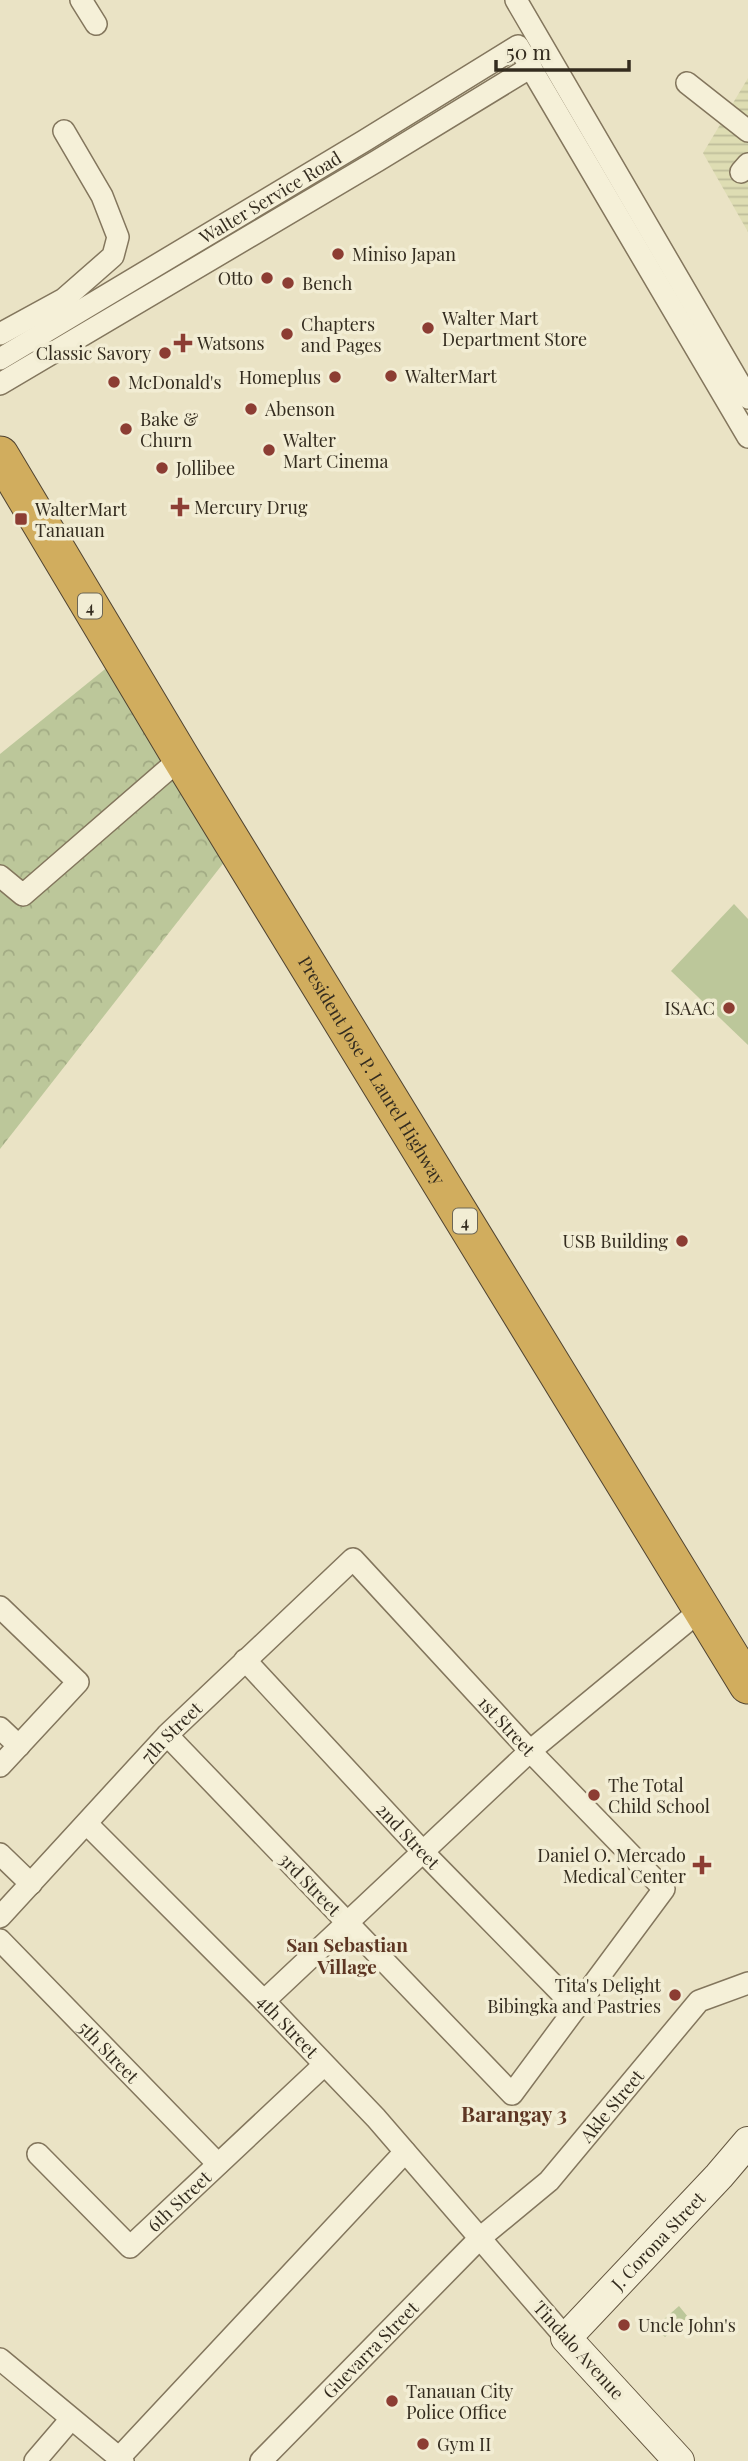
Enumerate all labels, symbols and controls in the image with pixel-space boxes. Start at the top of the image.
scale bar [496,28,629,72]
text: 50 m [506,37,552,65]
street label: Walter Service Road [194,145,346,249]
place label: Miniso Japan [352,242,456,266]
marker: Miniso Japan [330,246,346,262]
place label: Otto [218,266,253,290]
marker: Otto [259,270,275,286]
place label: Bench [302,271,353,295]
marker: Bench [280,275,296,291]
place label: Walter Mart Department Store [441,306,587,351]
place label: Chapters and Pages [301,312,382,357]
marker: Walter Mart Department Store [420,320,436,336]
marker: Chapters and Pages [279,326,295,342]
place label: Watsons [196,331,264,355]
marker: Watsons [175,335,191,351]
place label: Classic Savory [36,341,151,365]
marker: Classic Savory [157,345,173,361]
place label: WalterMart [404,364,497,388]
place label: Homeplus [239,365,321,389]
marker: WalterMart [383,368,399,384]
marker: Homeplus [327,369,343,385]
place label: McDonald's [128,370,222,394]
marker: McDonald's [106,374,122,390]
place label: Abenson [264,397,335,421]
marker: Abenson [243,401,259,417]
place label: Bake & Churn [140,407,198,452]
marker: Bake & Churn [118,421,134,437]
place label: Walter Mart Cinema [282,428,389,473]
marker: Walter Mart Cinema [261,442,277,458]
place label: Jollibee [175,456,235,480]
marker: Jollibee [154,460,170,476]
place label: Mercury Drug [194,495,308,519]
place label: WalterMart Tanauan [34,497,127,542]
marker: Mercury Drug [172,499,188,515]
marker: WalterMart Tanauan [13,511,29,527]
road number: 4 [78,594,102,618]
street label: President Jose P. Laurel Highway [293,951,451,1189]
place label: ISAAC [664,996,715,1020]
marker: ISAAC [721,1000,737,1016]
road number: 4 [453,1208,477,1233]
place label: USB Building [563,1229,668,1253]
marker: USB Building [674,1233,690,1249]
street label: 1st Street [473,1691,541,1762]
street label: 7th Street [135,1696,207,1768]
place label: The Total Child School [608,1773,710,1818]
marker: The Total Child School [586,1787,602,1803]
street label: 2nd Street [371,1797,446,1875]
place label: Daniel O. Mercado Medical Center [537,1843,686,1888]
street label: 3rd Street [274,1847,347,1921]
marker: Daniel O. Mercado Medical Center [692,1855,712,1875]
district label: San Sebastian Village [286,1931,408,1979]
place label: Tita's Delight Bibingka and Pastries [487,1973,662,2018]
marker: Tita's Delight Bibingka and Pastries [667,1987,683,2003]
street label: 4th Street [252,1989,324,2063]
street label: 5th Street [73,2016,145,2088]
street label: Akle Street [574,2064,649,2148]
district label: Barangay 3 [461,2099,567,2127]
street label: 6th Street [142,2165,217,2237]
street label: J. Corona Street [605,2186,711,2296]
street label: Guevarra Street [317,2295,424,2404]
street label: Tindalo Avenue [528,2296,630,2404]
place label: Uncle John's [638,2313,736,2337]
marker: Uncle John's [616,2317,632,2333]
place label: Tanauan City Police Office [406,2379,513,2424]
marker: Tanauan City Police Office [384,2393,400,2409]
place label: Gym II [437,2432,491,2456]
marker: Gym II [415,2436,431,2452]

